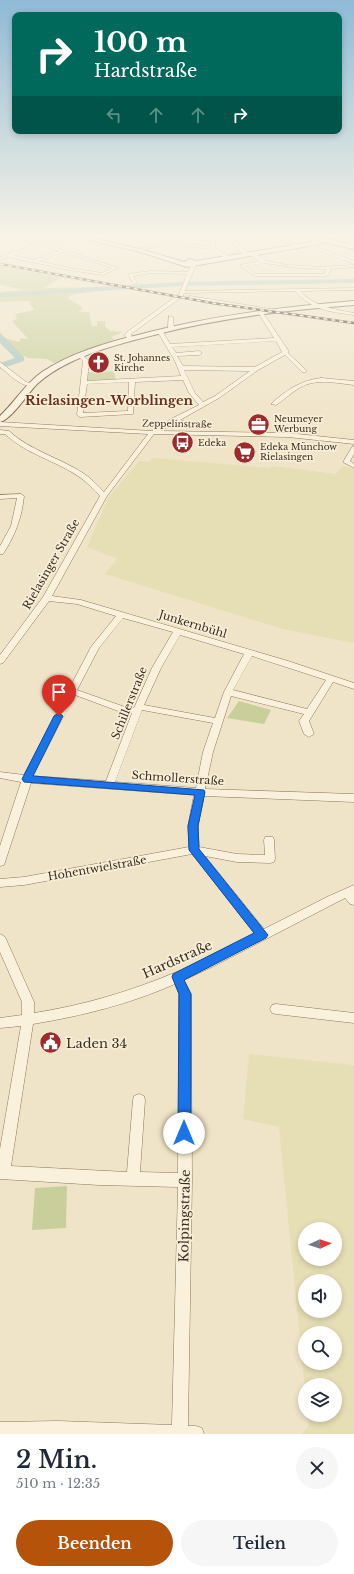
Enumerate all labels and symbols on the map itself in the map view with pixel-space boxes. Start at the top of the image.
church icon: St. Johannes Kirche [85,350,111,376]
place label: St. Johannes Kirche [114,352,170,373]
district label: Rielasingen-Worblingen [25,392,193,409]
office icon: Neumeyer Werbung [246,411,272,437]
place label: Neumeyer Werbung [273,413,323,434]
street label: Zeppelinstraße [142,417,212,430]
bus stop icon: Edeka [169,430,195,456]
place label: Edeka [198,437,226,448]
supermarket icon: Edeka Münchow Rielasingen [231,439,257,465]
place label: Edeka Münchow Rielasingen [260,441,337,462]
street label: Rielasinger Straße [19,516,83,612]
street label: Junkernbühl [155,606,229,641]
street label: Schillerstraße [108,665,150,741]
pin [42,675,76,716]
street label: Schmollerstraße [131,768,225,788]
street label: Hohentwielstraße [47,852,147,884]
street label: Hardstraße [140,937,215,982]
public building icon: Laden 34 [37,1030,63,1056]
place label: Laden 34 [66,1035,127,1052]
position arrow [163,1112,205,1154]
street label: Kolpingstraße [175,1169,194,1263]
north arrow [298,1222,342,1266]

